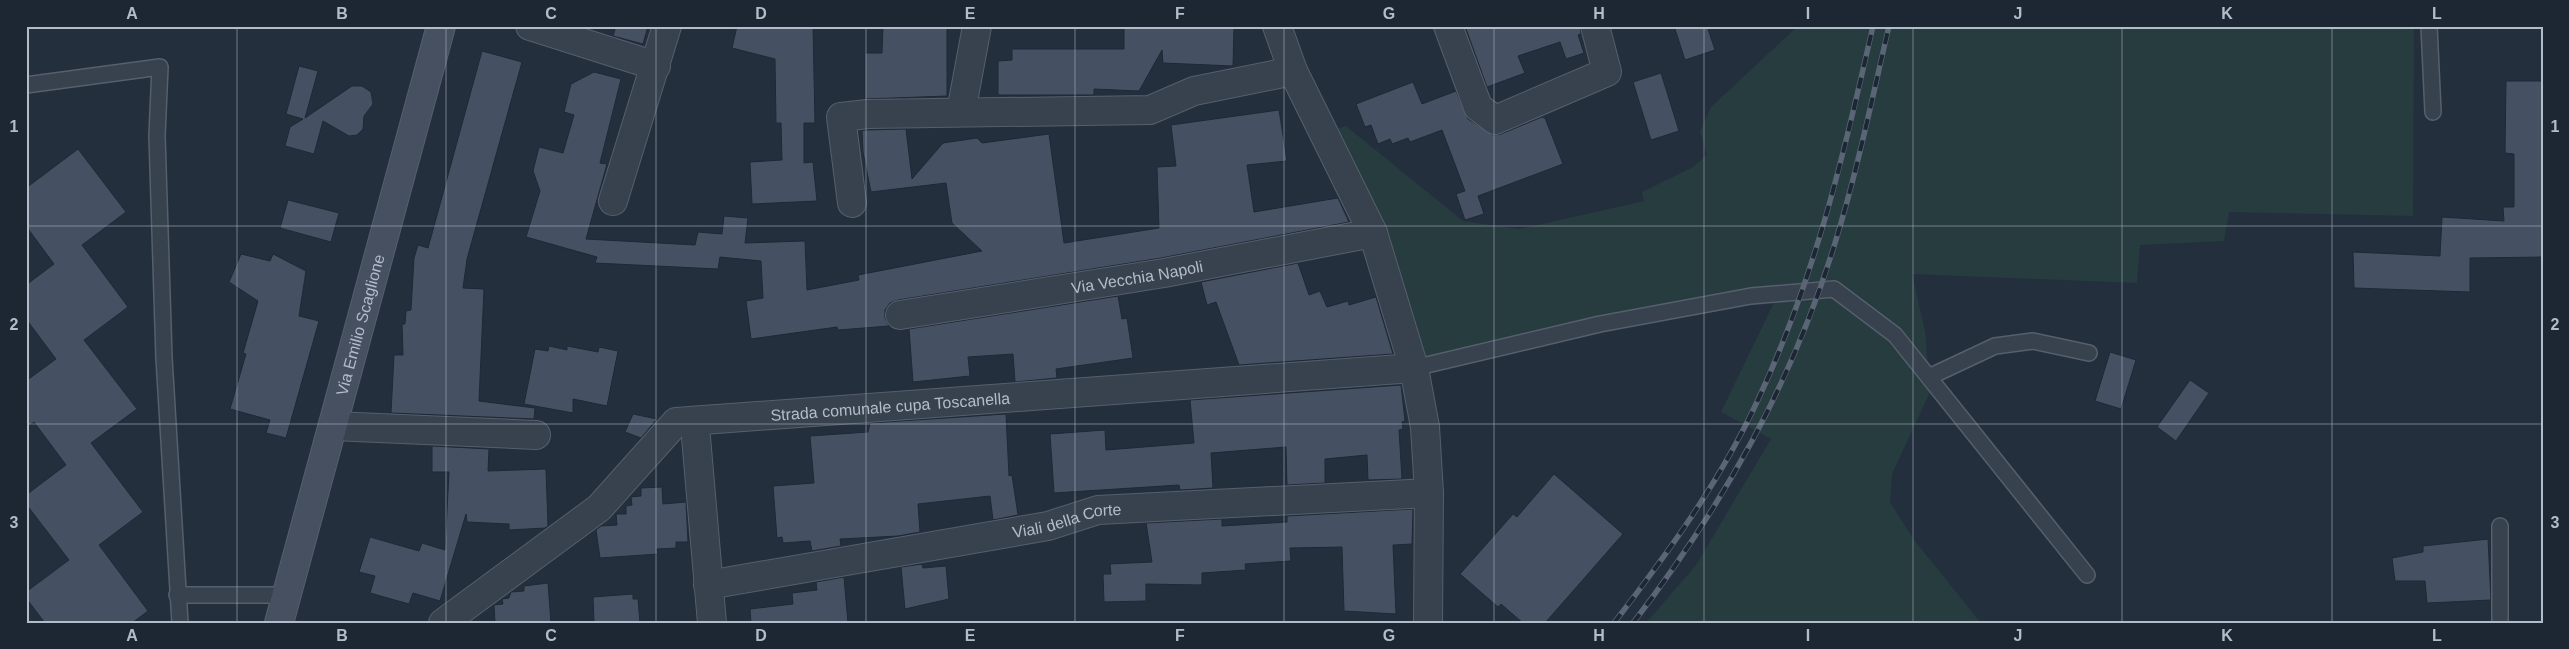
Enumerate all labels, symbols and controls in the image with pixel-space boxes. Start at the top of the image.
text: A [126,5,138,22]
text: B [336,5,348,22]
text: C [545,5,557,22]
text: D [755,5,767,22]
text: E [965,5,976,22]
text: F [1175,5,1185,22]
text: G [1383,5,1395,22]
text: H [1593,5,1605,22]
text: I [1806,5,1810,22]
text: J [2014,5,2022,22]
text: K [2221,5,2233,22]
text: L [2432,5,2442,22]
text: 1 [10,118,19,135]
text: 1 [2551,118,2560,135]
street label: Via Emilio Scaglione [333,252,387,397]
street label: Via Vecchia Napoli [1070,257,1204,296]
text: 2 [10,316,19,333]
text: 2 [2551,316,2560,333]
street label: Strada comunale cupa Toscanella [770,389,1011,424]
street label: Viali della Corte [1011,500,1122,541]
text: 3 [10,514,19,531]
text: 3 [2551,514,2560,531]
text: A [126,627,138,644]
text: B [336,627,348,644]
text: C [545,627,557,644]
text: D [755,627,767,644]
text: E [965,627,976,644]
text: F [1175,627,1185,644]
text: G [1383,627,1395,644]
text: H [1593,627,1605,644]
text: I [1806,627,1810,644]
text: J [2014,627,2022,644]
text: K [2221,627,2233,644]
text: L [2432,627,2442,644]

